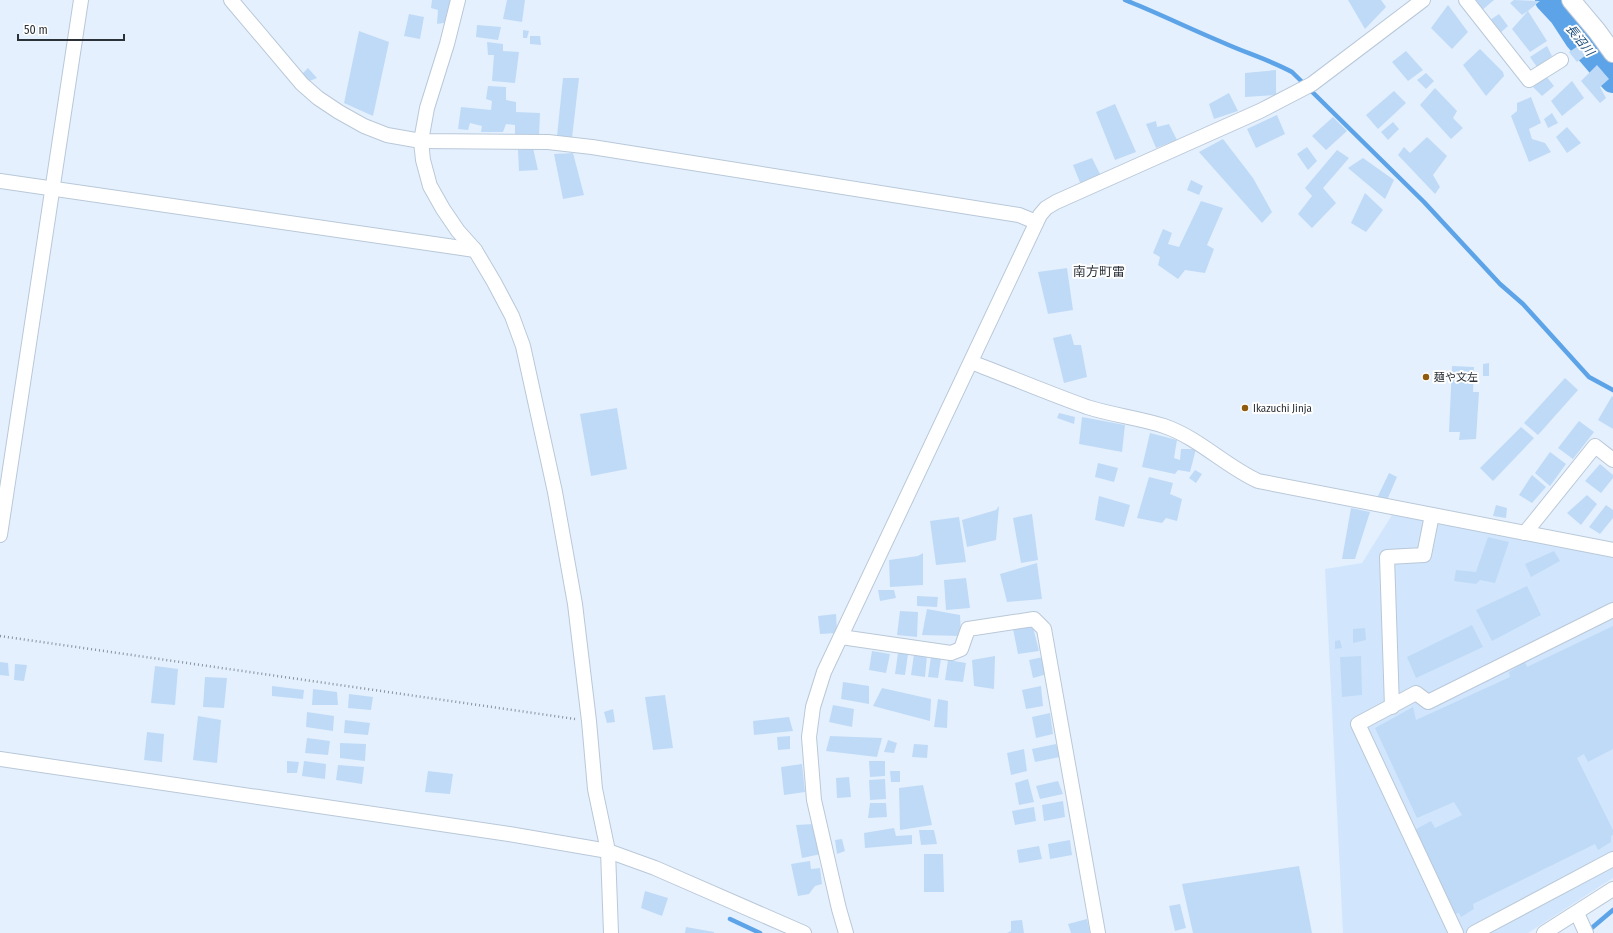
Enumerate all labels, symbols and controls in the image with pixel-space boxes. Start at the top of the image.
scale bar [18,16,124,42]
water label: 長沼川 [1563,22,1598,60]
text: 50 m [24,23,48,37]
district label: 南方町雷 [1073,264,1125,279]
place label: 麺や文左 [1434,371,1478,384]
marker: 麺や文左 [1421,372,1431,382]
place label: Ikazuchi Jinja [1253,402,1312,415]
marker: Ikazuchi Jinja [1240,403,1250,413]

